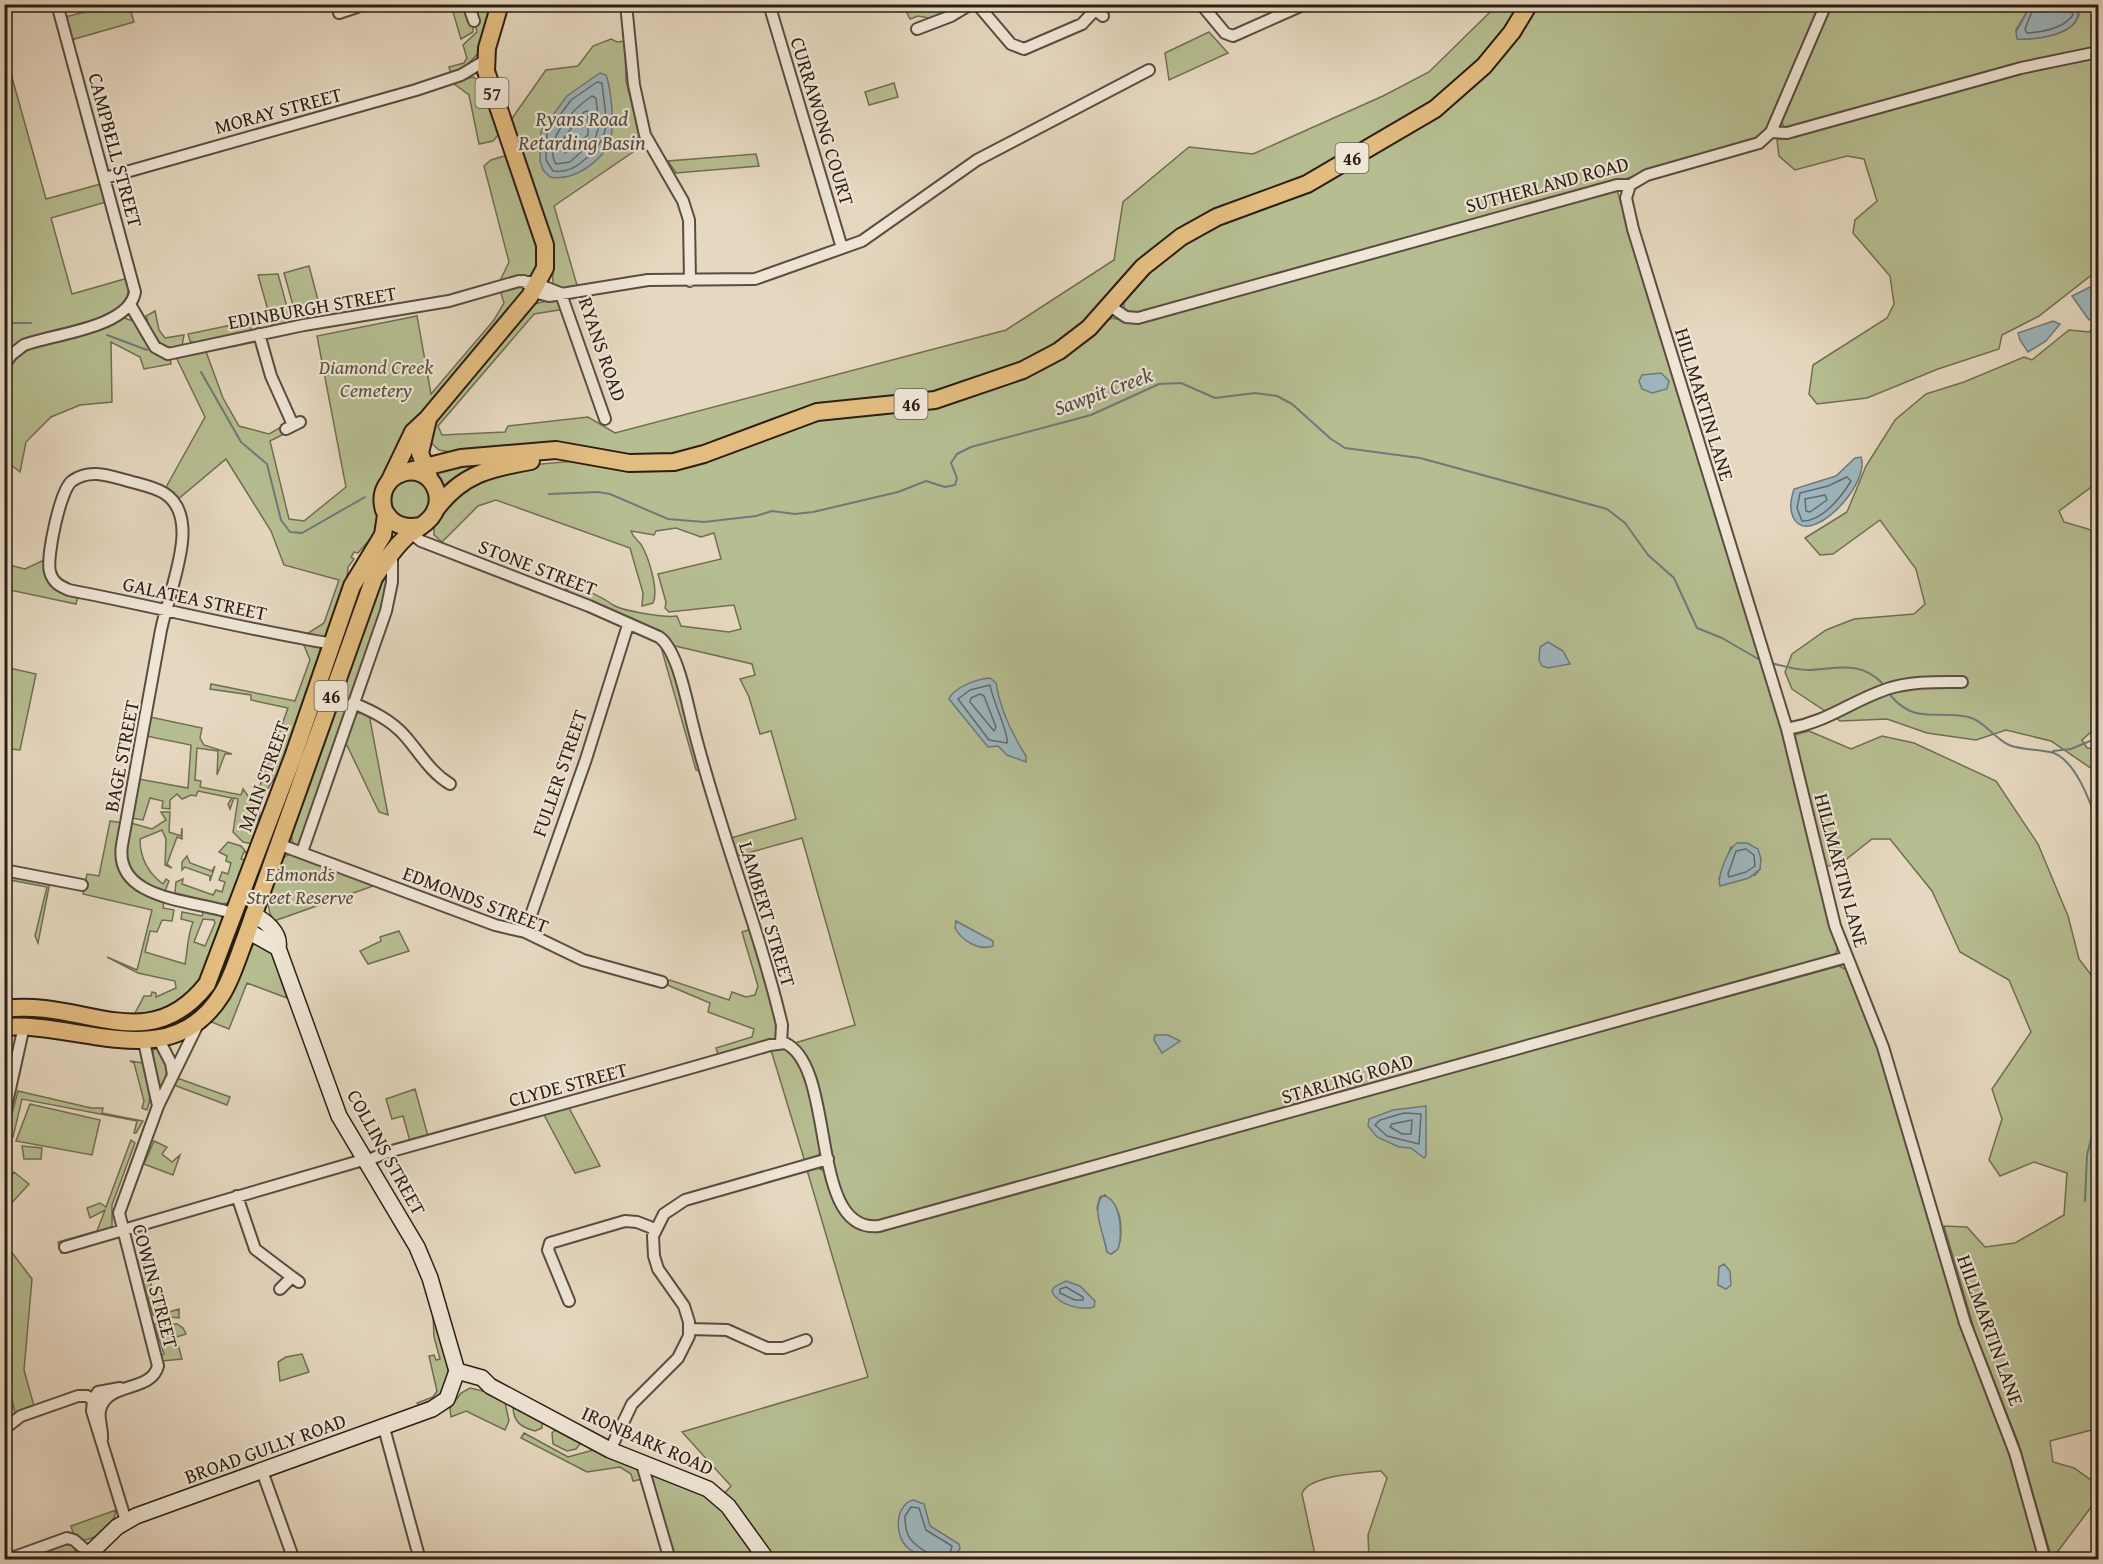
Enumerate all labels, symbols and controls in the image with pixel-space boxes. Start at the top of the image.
street label: CURRAWONG COURT [784,33,862,209]
street label: CAMPBELL STREET [81,70,151,230]
road number: 57 [476,78,508,108]
street label: MORAY STREET [211,79,345,141]
water label: Ryans Road Retarding Basin [517,103,646,158]
road number: 46 [1336,143,1368,173]
street label: SUTHERLAND ROAD [1462,148,1632,220]
street label: EDINBURGH STREET [225,278,399,336]
street label: RYANS ROAD [572,293,634,405]
street label: HILLMARTIN LANE [1668,324,1742,484]
park label: Diamond Creek Cemetery [318,352,434,404]
water label: Sawpit Creek [1049,359,1157,423]
road number: 46 [894,389,928,419]
street label: STONE STREET [475,531,601,603]
street label: GALATEA STREET [120,569,270,627]
road number: 46 [314,681,348,711]
street label: BAGE STREET [96,698,146,814]
street label: FULLER STREET [524,706,594,840]
street label: MAIN STREET [230,716,296,836]
street label: HILLMARTIN LANE [1807,790,1877,950]
street label: LAMBERT STREET [732,838,804,990]
street label: EDMONDS STREET [399,858,553,940]
park label: Edmonds Street Reserve [246,859,354,911]
street label: STARLING ROAD [1278,1045,1416,1111]
street label: CLYDE STREET [505,1054,631,1114]
street label: COLLINS STREET [340,1084,434,1220]
street label: COWIN STREET [125,1221,187,1351]
street label: HILLMARTIN LANE [1950,1251,2032,1409]
street label: IRONBARK ROAD [577,1398,719,1482]
street label: BROAD GULLY ROAD [180,1405,350,1491]

